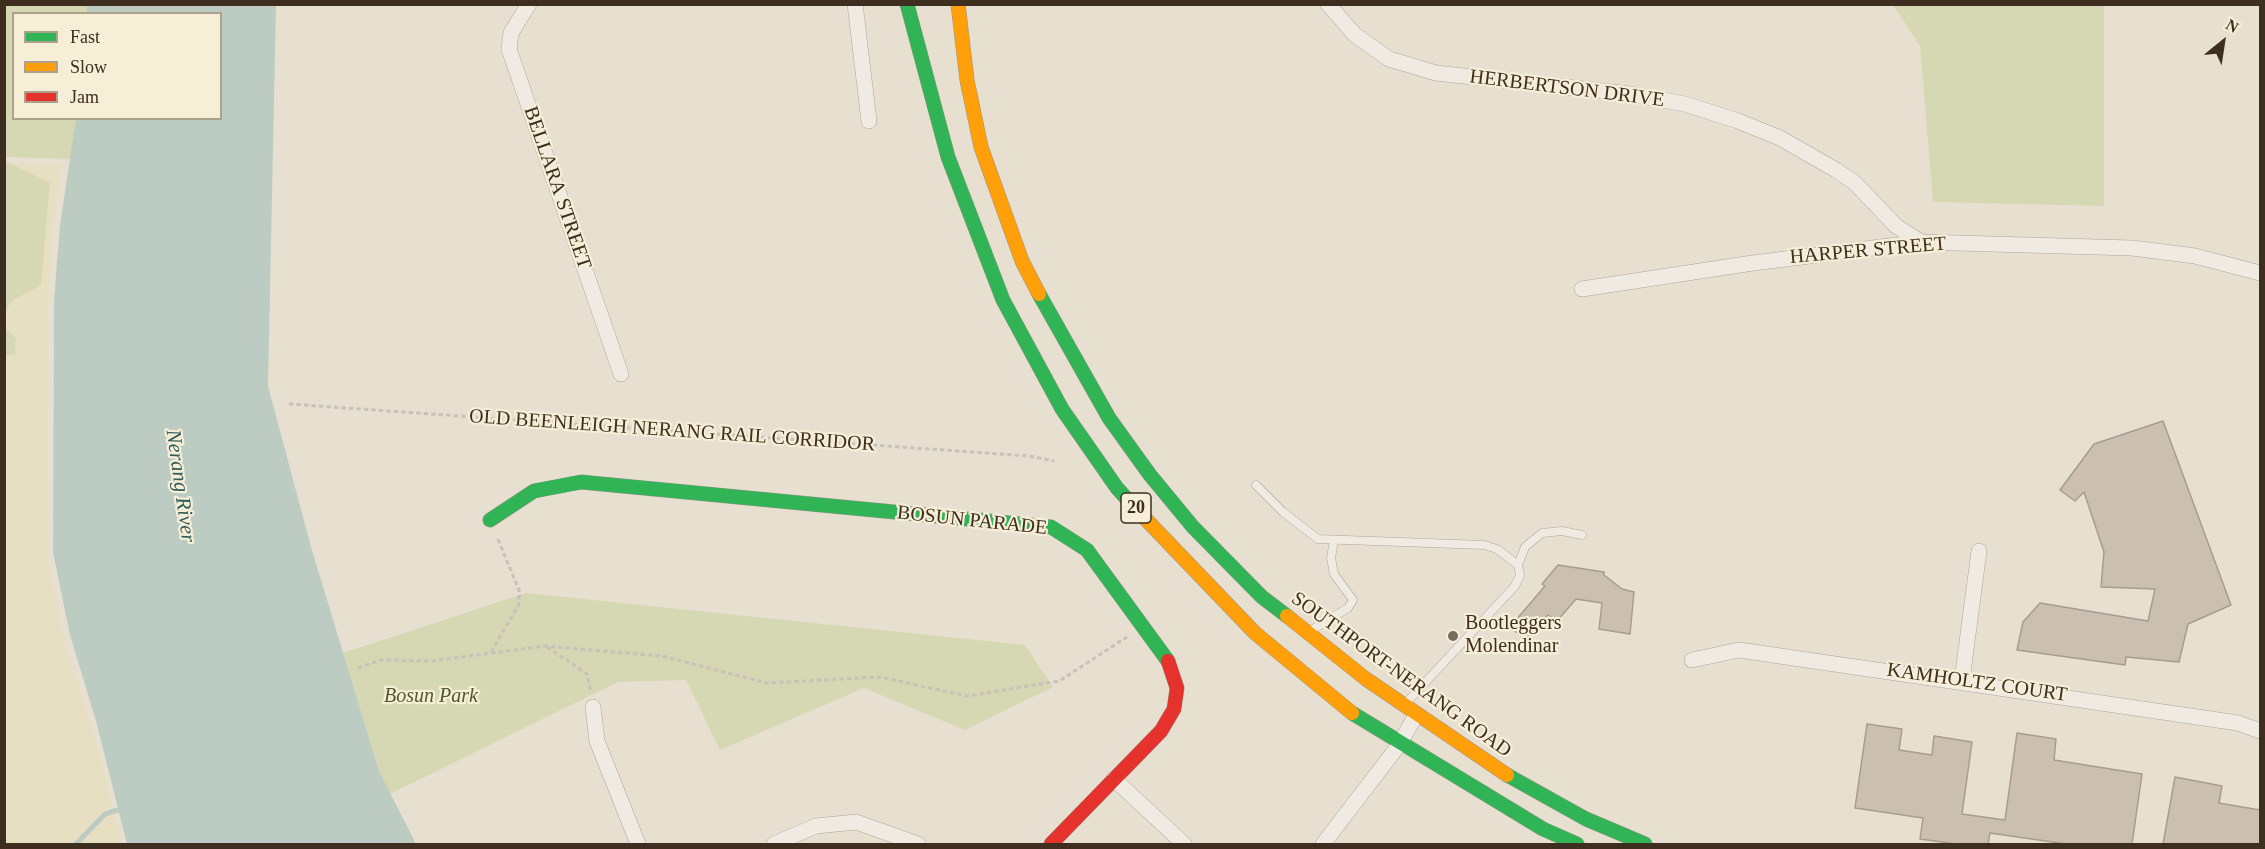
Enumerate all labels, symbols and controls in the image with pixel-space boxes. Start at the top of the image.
legend [12,12,222,120]
north arrow [2193,12,2253,72]
text: N [2223,16,2242,36]
text: Fast [70,27,100,47]
text: Slow [70,57,107,77]
street label: HERBERTSON DRIVE [1468,65,1666,113]
text: Jam [70,87,99,107]
street label: BELLARA STREET [518,103,596,273]
street label: HARPER STREET [1789,232,1947,270]
street label: OLD BEENLEIGH NERANG RAIL CORRIDOR [468,405,876,457]
water label: Nerang River [160,428,200,544]
road number: 20 [1121,493,1151,523]
street label: BOSUN PARADE [896,501,1048,541]
street label: SOUTHPORT-NERANG ROAD [1286,587,1516,763]
place label: Bootleggers Molendinar [1465,612,1562,659]
marker: Bootleggers Molendinar [1446,629,1460,643]
street label: KAMHOLTZ COURT [1885,658,2069,708]
park label: Bosun Park [384,685,478,709]

